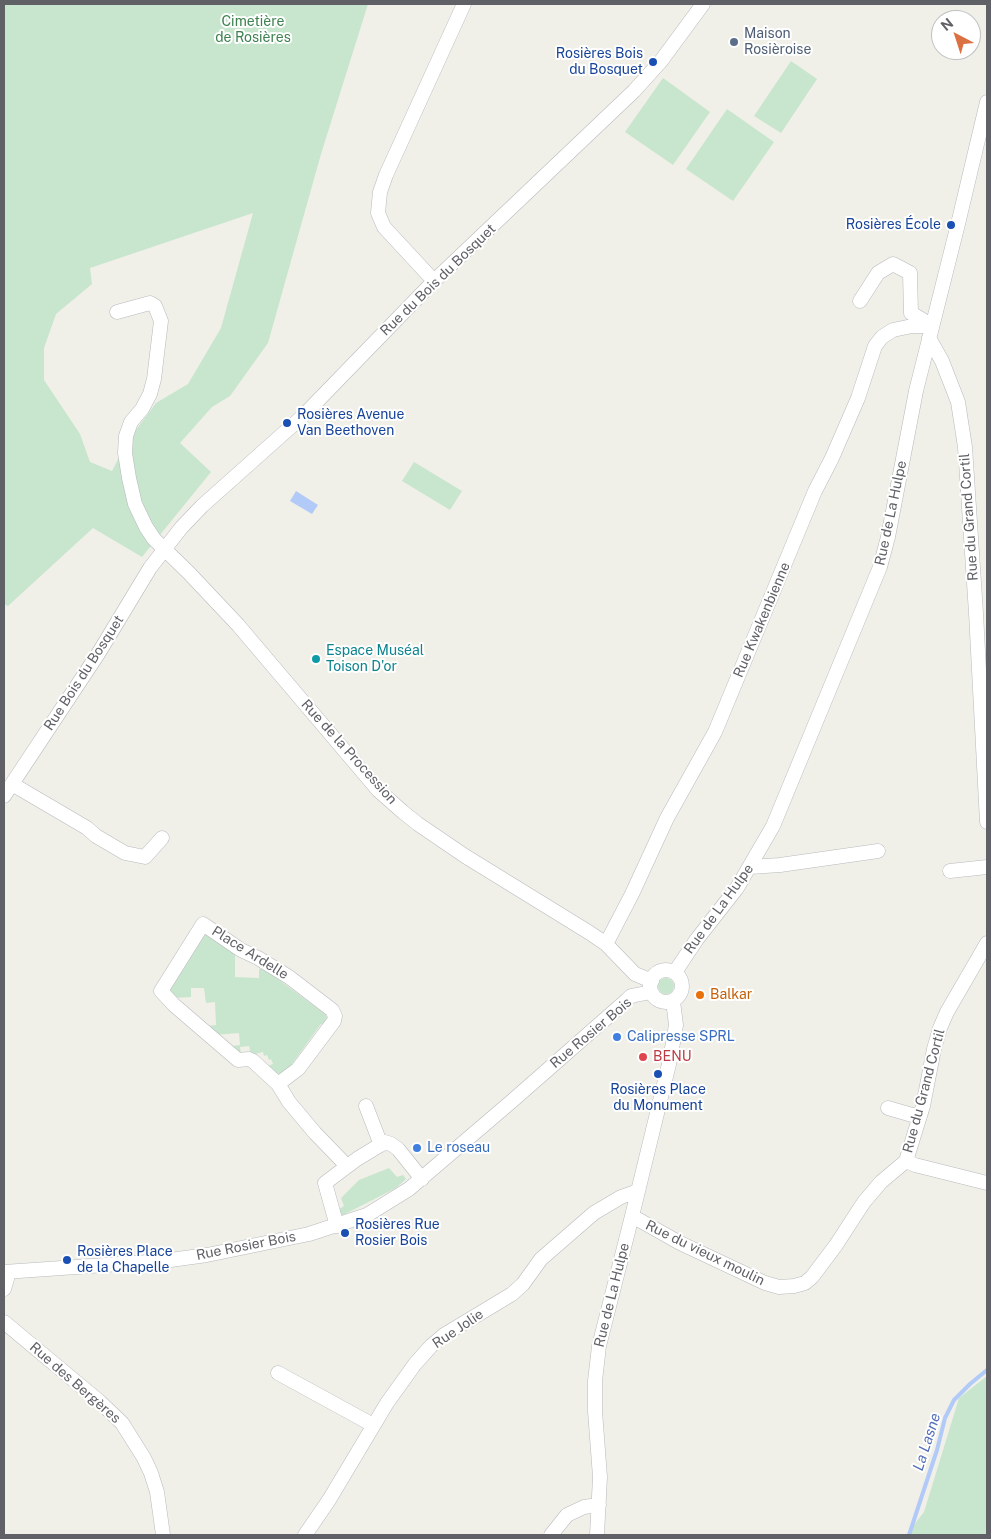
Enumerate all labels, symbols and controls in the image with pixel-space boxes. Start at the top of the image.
north arrow [931,10,981,60]
park label: Cimetière de Rosières [215,14,291,46]
text: N [938,15,956,34]
place label: Maison Rosièroise [744,26,811,58]
marker: Maison Rosièroise [728,36,740,48]
place label: Rosières Bois du Bosquet [556,46,643,78]
marker: Rosières Bois du Bosquet [647,56,659,68]
place label: Rosières École [846,217,941,233]
marker: Rosières École [945,219,957,231]
street label: Rue du Bois du Bosquet [377,221,499,339]
place label: Rosières Avenue Van Beethoven [297,407,404,440]
marker: Rosières Avenue Van Beethoven [281,417,293,429]
street label: Rue du Grand Cortil [956,453,982,581]
street label: Rue de La Hulpe [872,459,910,567]
street label: Rue Kwakenbienne [730,560,794,680]
street label: Rue Bois du Bosquet [40,612,128,734]
place label: Espace Muséal Toison D'or [326,643,424,676]
marker: Espace Muséal Toison D'or [310,653,322,665]
street label: Rue de la Procession [298,696,400,808]
street label: Rue de La Hulpe [681,861,757,957]
street label: Place Ardelle [209,923,291,983]
place label: Balkar [710,987,752,1003]
marker: Balkar [694,989,706,1001]
street label: Rue Rosier Bois [547,994,635,1072]
street label: Rue du Grand Cortil [899,1027,949,1155]
place label: Calipresse SPRL [627,1029,735,1045]
marker: Calipresse SPRL [611,1031,623,1043]
place label: BENU [653,1049,692,1065]
marker: BENU [637,1051,649,1063]
marker: Rosières Place du Monument [652,1068,664,1080]
place label: Rosières Place du Monument [610,1082,706,1114]
place label: Le roseau [427,1140,490,1156]
marker: Le roseau [411,1142,423,1154]
place label: Rosières Rue Rosier Bois [355,1217,440,1250]
street label: Rue du vieux moulin [643,1217,767,1289]
marker: Rosières Rue Rosier Bois [339,1227,351,1239]
street label: Rue Rosier Bois [195,1228,297,1264]
street label: Rue de La Hulpe [591,1241,633,1349]
place label: Rosières Place de la Chapelle [77,1244,173,1276]
marker: Rosières Place de la Chapelle [61,1254,73,1266]
street label: Rue Jolie [429,1306,487,1352]
street label: Rue des Bergères [26,1339,124,1427]
water label: La Lasne [909,1411,945,1473]

